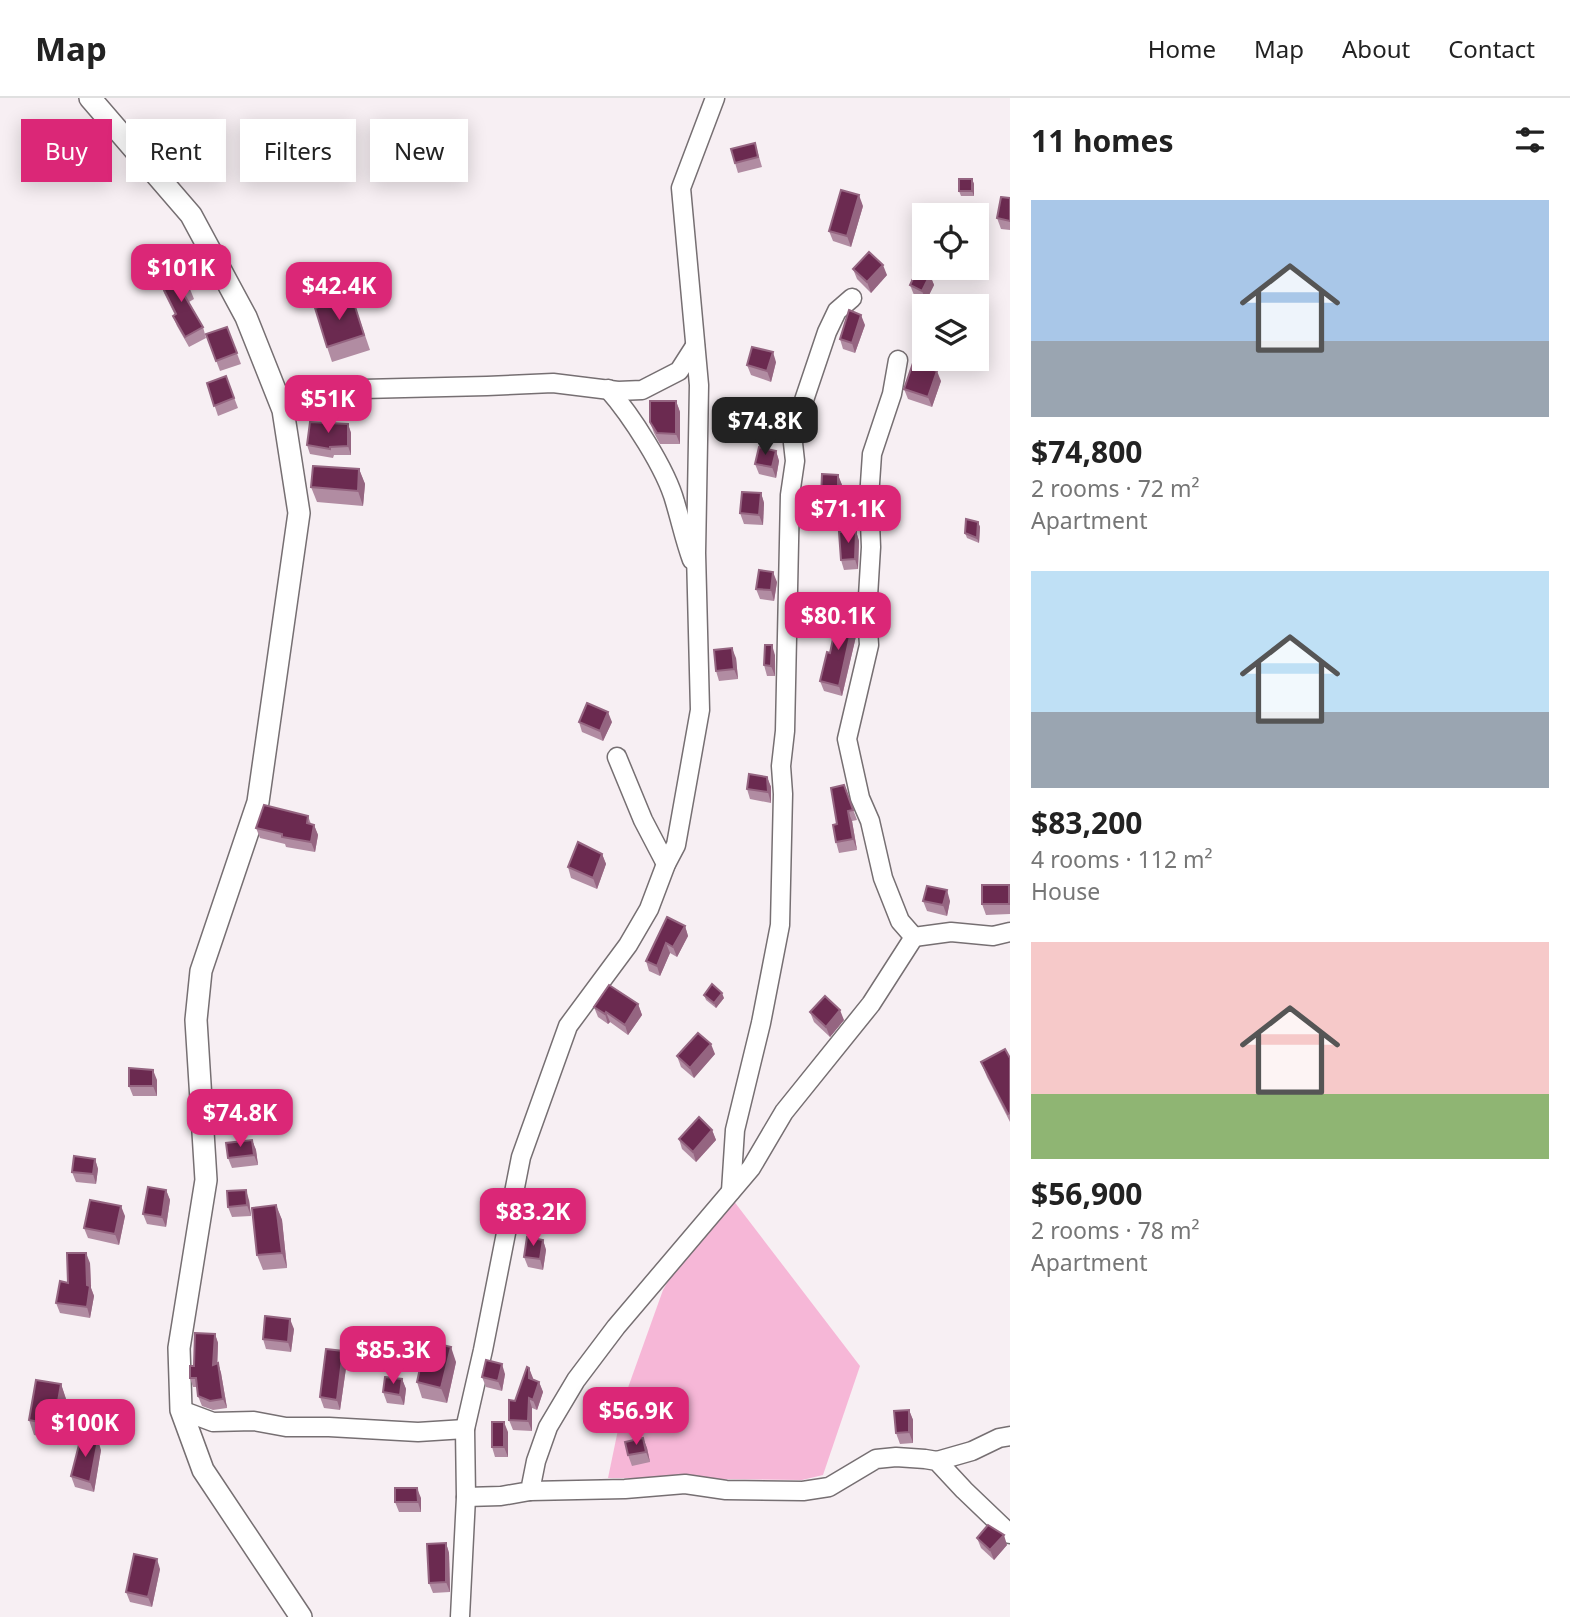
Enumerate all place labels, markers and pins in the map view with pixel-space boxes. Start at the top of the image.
pin: $101K [132,244,230,304]
pin: $42.4K [282,262,396,322]
pin: $51K [287,376,369,435]
pin: $74.8K [708,398,822,457]
pin: $71.1K [791,486,905,545]
pin: $80.1K [781,592,895,652]
pin: $74.8K [183,1090,297,1149]
pin: $83.2K [476,1188,590,1248]
pin: $85.3K [336,1326,450,1386]
pin: $56.9K [579,1388,693,1447]
pin: $100K [36,1400,134,1459]

